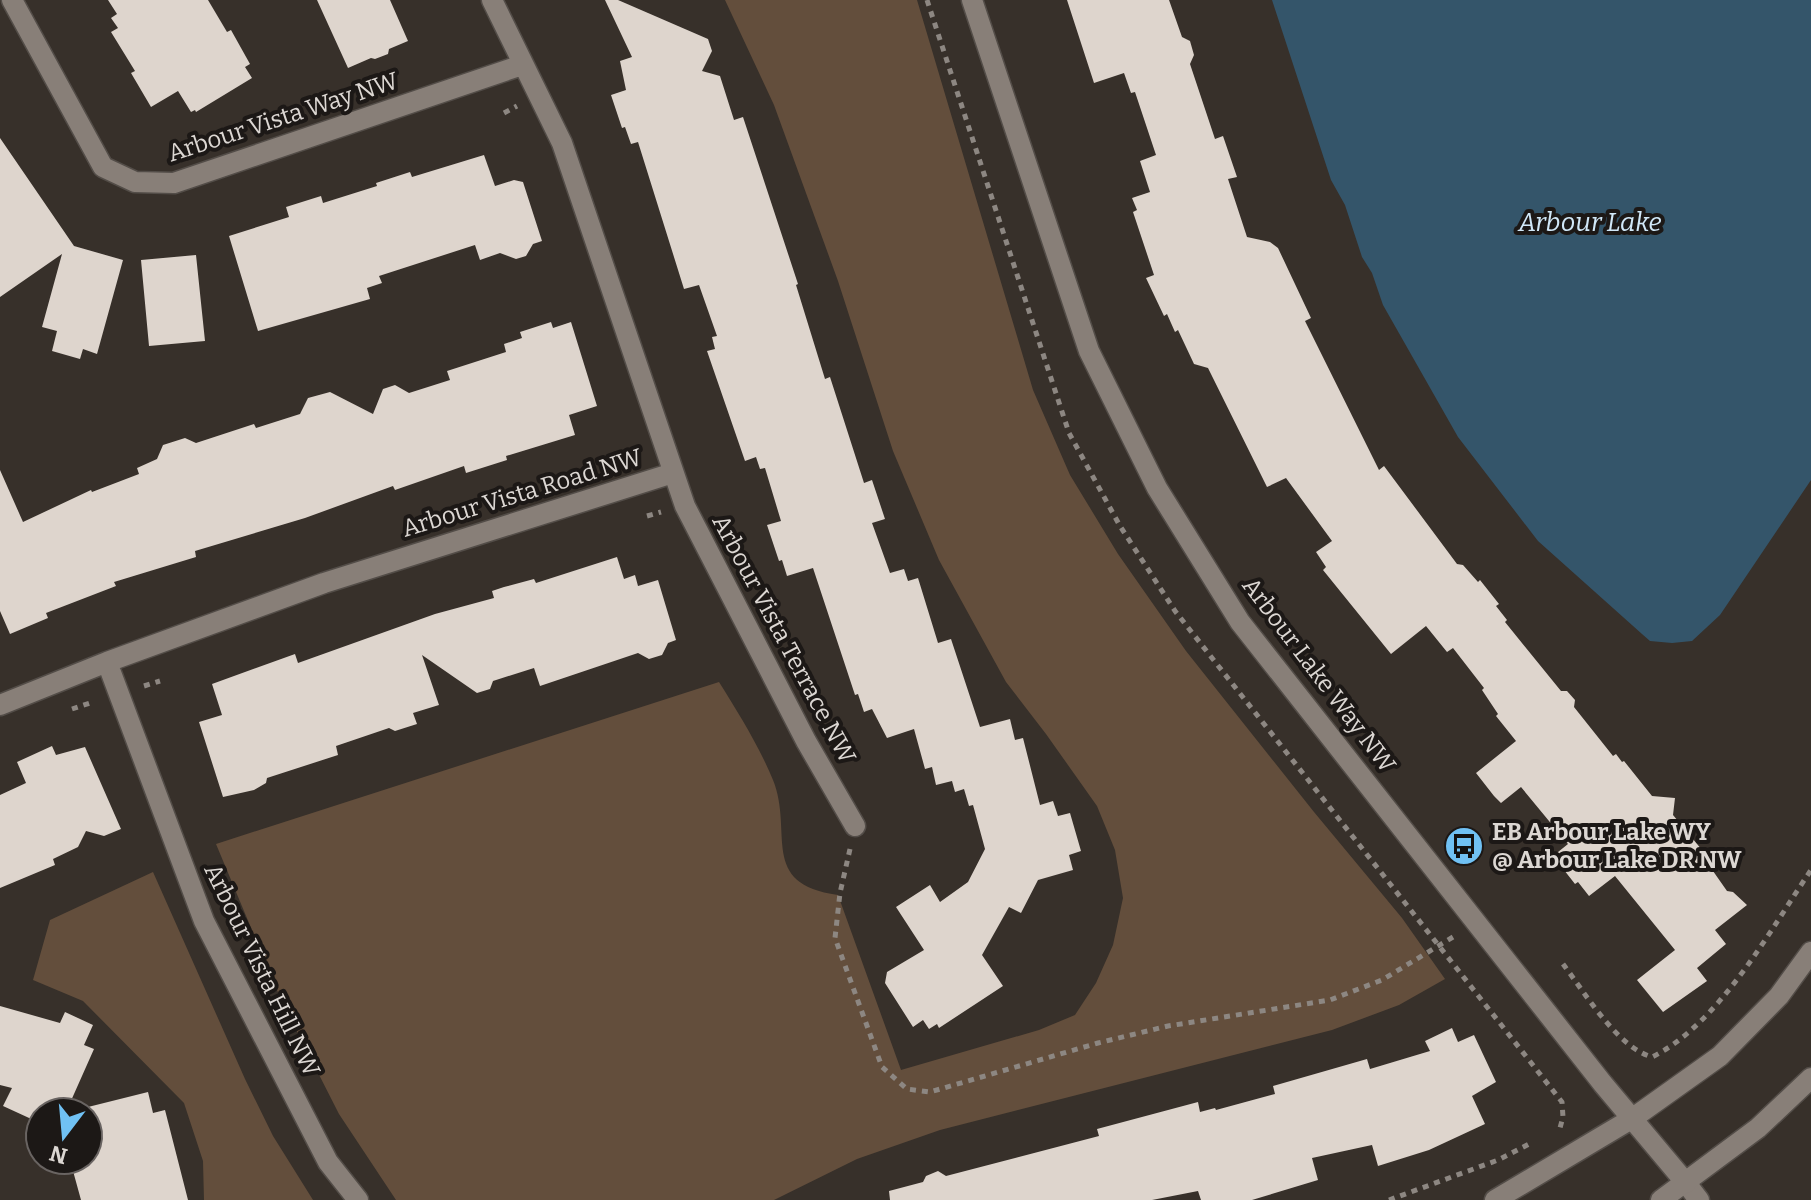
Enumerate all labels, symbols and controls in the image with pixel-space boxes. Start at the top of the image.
street label: Arbour Vista Way NW [164,66,402,168]
water label: Arbour Lake [1517,207,1662,238]
street label: Arbour Vista Road NW [399,443,646,543]
street label: Arbour Vista Terrace NW [707,510,862,768]
street label: Arbour Lake Way NW [1237,572,1402,778]
place label: EB Arbour Lake WY @ Arbour Lake DR NW [1492,818,1742,874]
bus stop icon: EB Arbour Lake WY @ Arbour Lake DR NW [1443,825,1485,867]
street label: Arbour Vista Hill NW [198,859,326,1081]
north arrow [24,1096,104,1176]
text: N [47,1139,71,1170]

